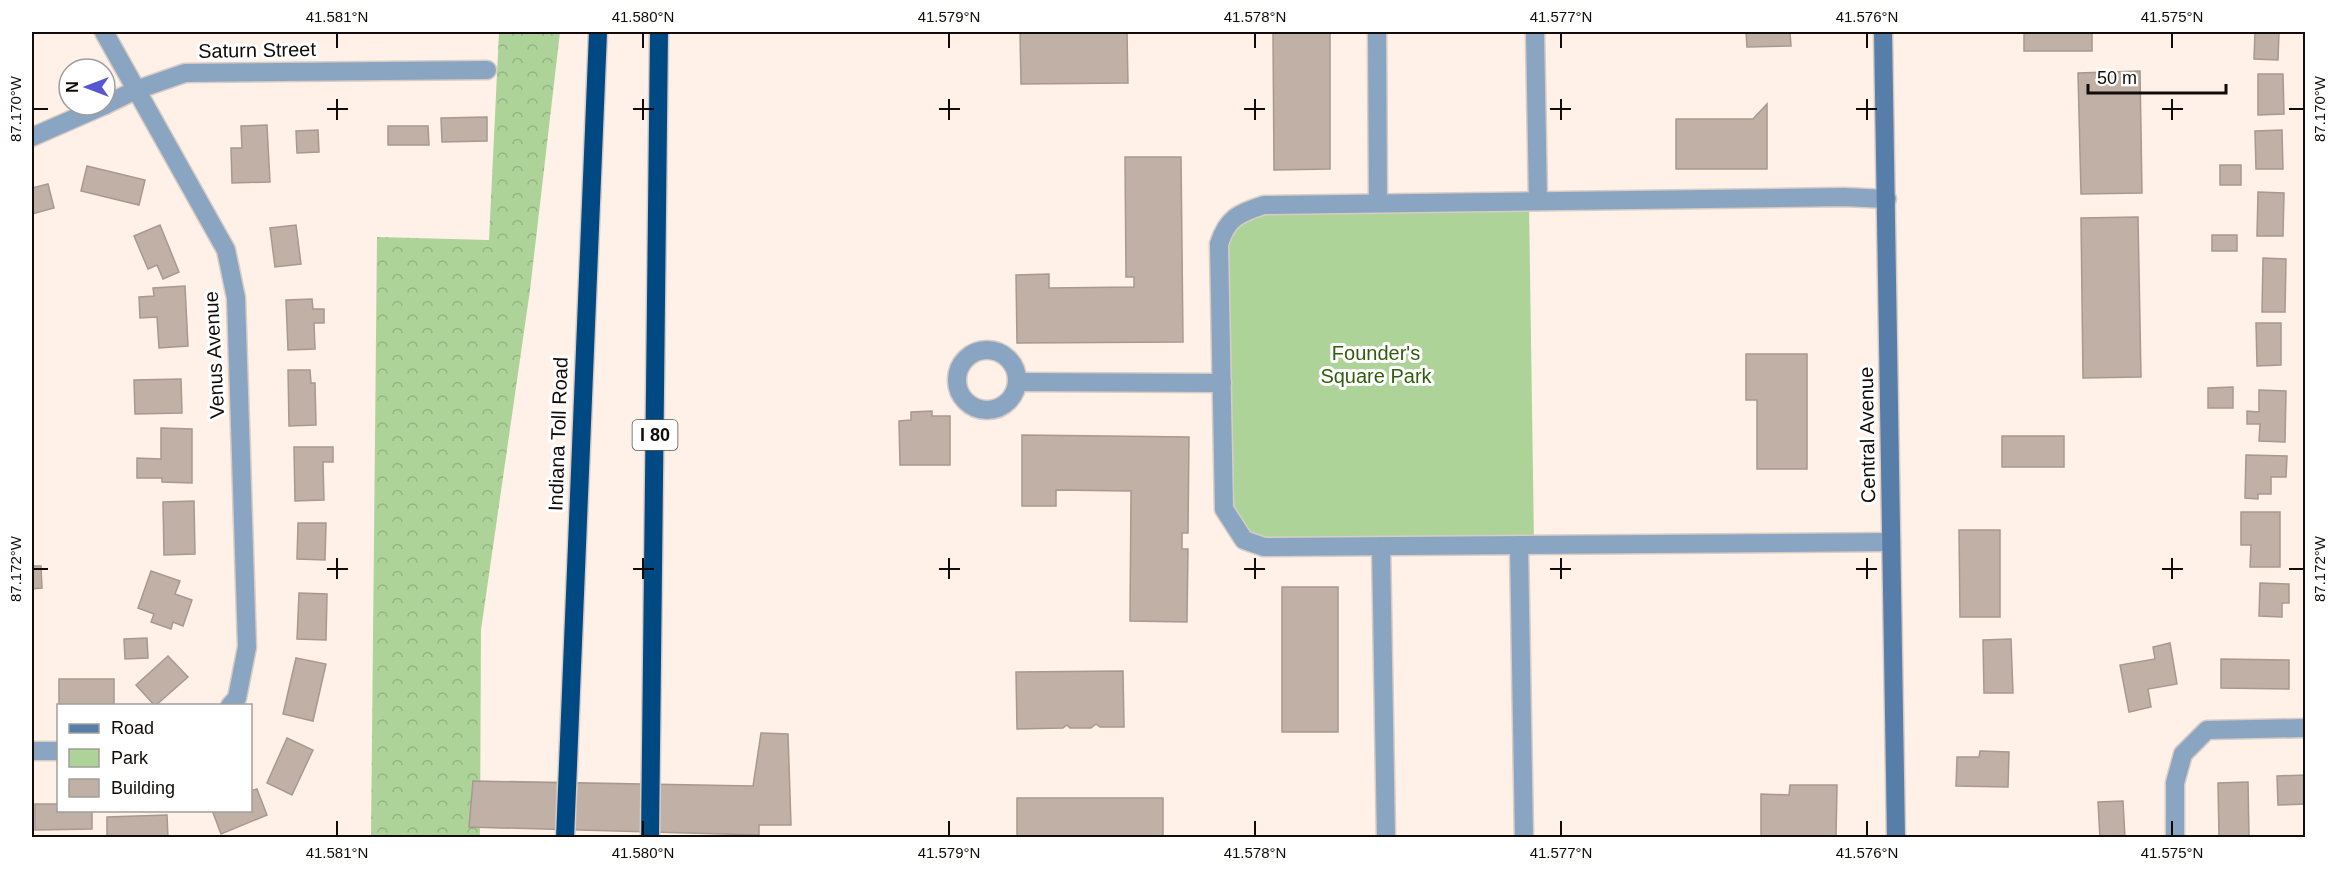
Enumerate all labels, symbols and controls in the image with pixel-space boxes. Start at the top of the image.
text: 41.581°N [306,8,368,25]
text: 41.580°N [612,8,674,25]
text: 41.579°N [918,8,980,25]
text: 41.578°N [1224,8,1286,25]
text: 41.577°N [1530,8,1592,25]
text: 41.576°N [1836,8,1898,25]
text: 41.575°N [2141,8,2203,25]
street label: Saturn Street [198,38,317,62]
north arrow [57,57,117,117]
scale bar [2088,57,2226,95]
text: 50 m [2097,68,2137,88]
text: 87.170°W [7,75,24,142]
text: 87.170°W [2311,75,2328,142]
text: N [64,81,81,93]
street label: Venus Avenue [200,291,228,419]
park label: Founder's Square Park [1320,342,1433,387]
street label: Indiana Toll Road [544,357,572,511]
street label: Central Avenue [1855,367,1879,503]
road number: I 80 [632,420,678,450]
text: 87.172°W [7,535,24,602]
text: 87.172°W [2311,535,2328,602]
legend [57,704,252,812]
text: Road [111,718,154,738]
text: Park [111,748,149,768]
text: Building [111,778,175,798]
text: 41.581°N [306,844,368,861]
text: 41.580°N [612,844,674,861]
text: 41.579°N [918,844,980,861]
text: 41.578°N [1224,844,1286,861]
text: 41.577°N [1530,844,1592,861]
text: 41.576°N [1836,844,1898,861]
text: 41.575°N [2141,844,2203,861]

